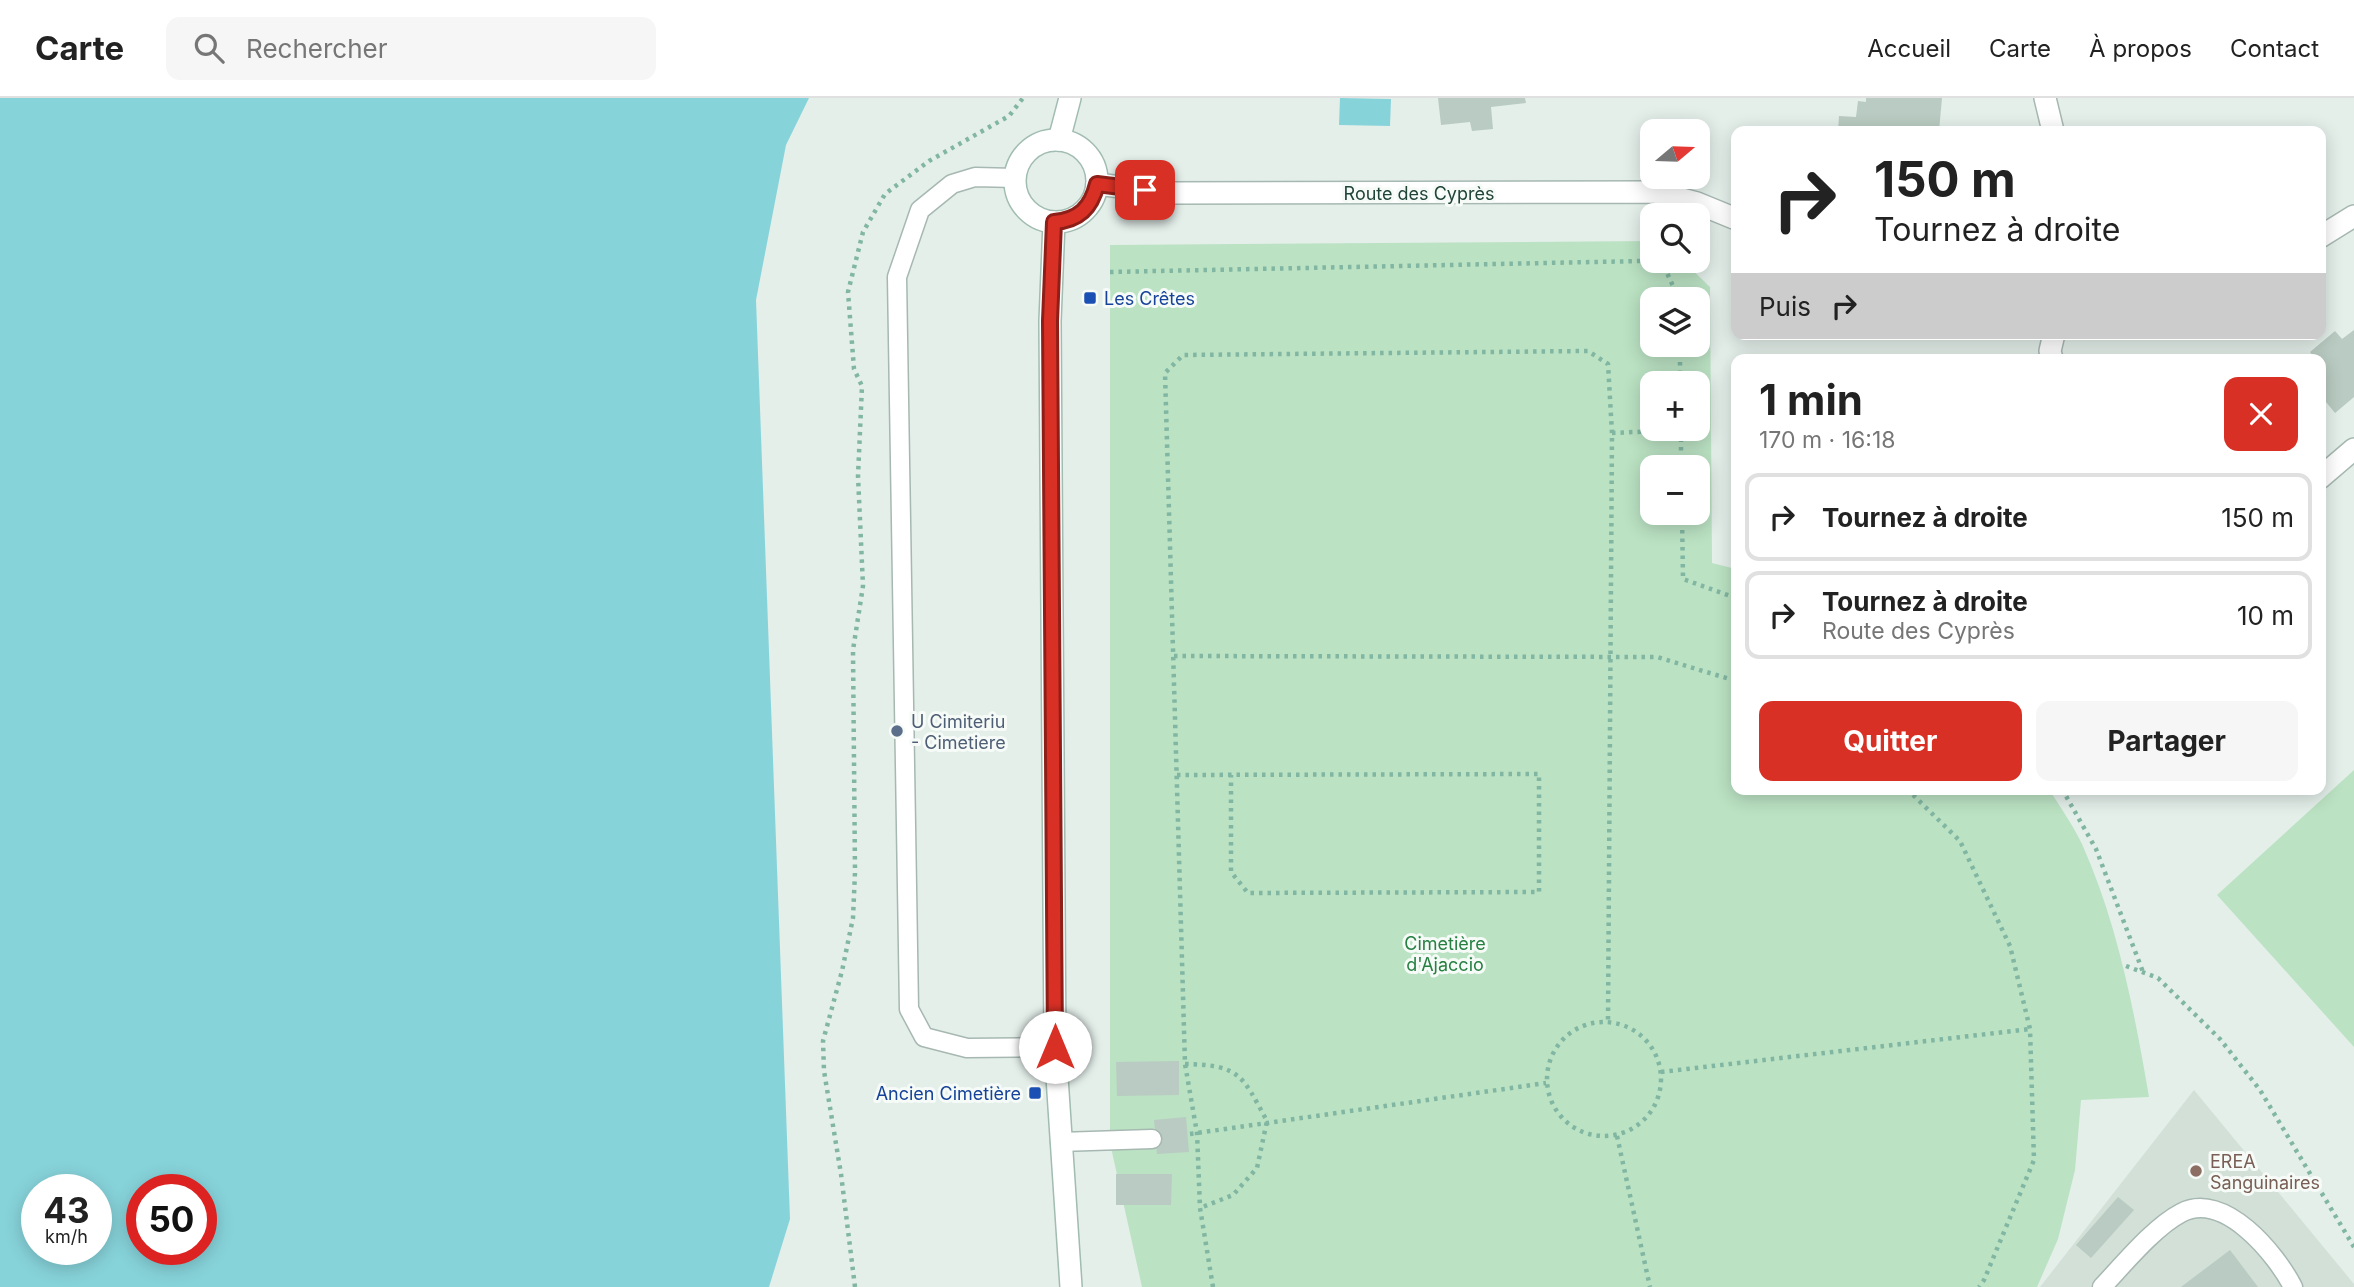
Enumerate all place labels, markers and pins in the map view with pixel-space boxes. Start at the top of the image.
pin [1115,160,1175,220]
place label: Les Crêtes [1104,288,1195,309]
marker: Les Crêtes [1082,290,1098,306]
place label: U Cimiteriu - Cimetiere [911,711,1006,753]
marker: U Cimiteriu - Cimetiere [889,723,905,739]
place label: Ancien Cimetière [876,1083,1021,1104]
marker: Ancien Cimetière [1027,1085,1043,1101]
place label: EREA Sanguinaires [2210,1151,2320,1193]
marker: EREA Sanguinaires [2188,1163,2204,1179]

